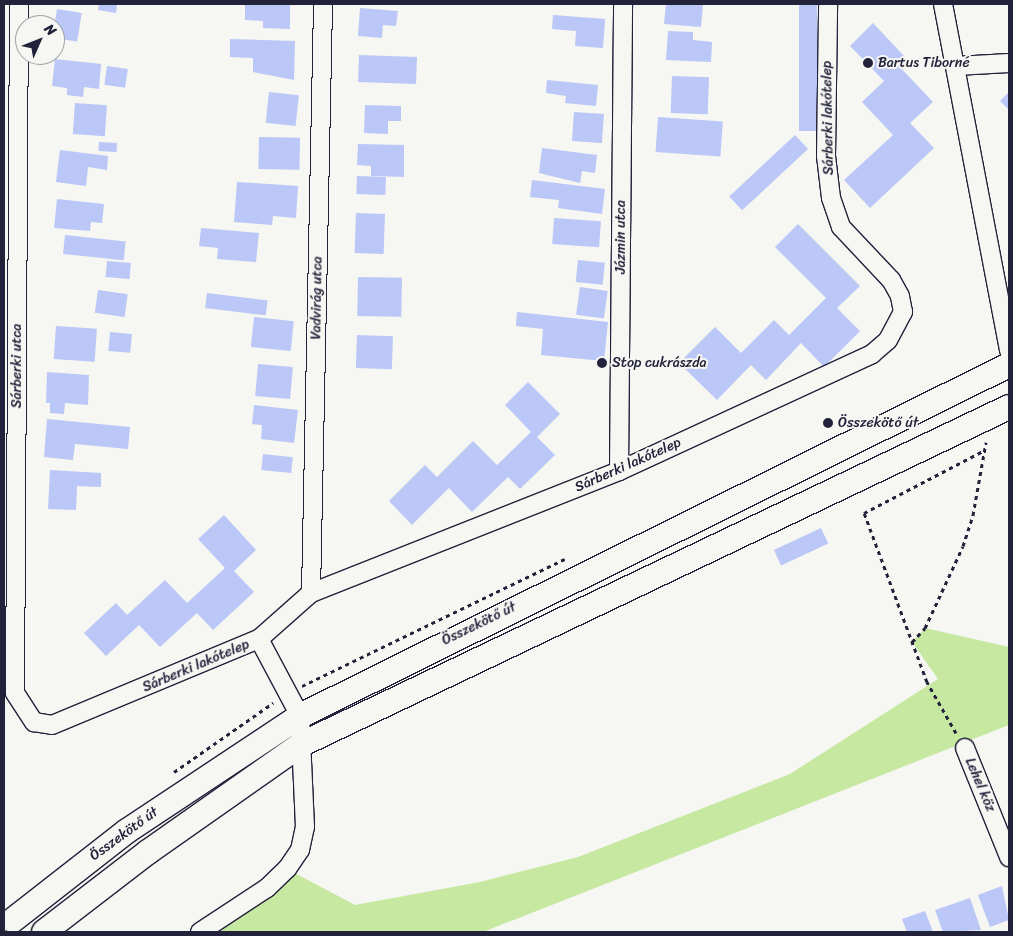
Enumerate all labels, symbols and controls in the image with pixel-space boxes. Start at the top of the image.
north arrow [15,15,65,65]
text: N [38,18,63,42]
place label: Bartus Tiborné [878,55,970,71]
marker: Bartus Tiborné [862,57,874,69]
street label: Sárberki lakótelep [819,61,837,175]
street label: Jázmin utca [613,200,629,274]
street label: Vadvirág utca [308,256,326,340]
street label: Sárberki utca [9,324,25,408]
place label: Stop cukrászda [612,355,707,371]
marker: Stop cukrászda [596,357,608,369]
place label: Összekötő út [838,415,919,431]
marker: Összekötő út [822,417,834,429]
street label: Sárberki lakótelep [573,434,683,496]
street label: Összekötő út [439,599,519,649]
street label: Sárberki lakótelep [141,636,251,696]
street label: Lehel köz [961,755,999,815]
street label: Összekötő út [86,803,162,865]

